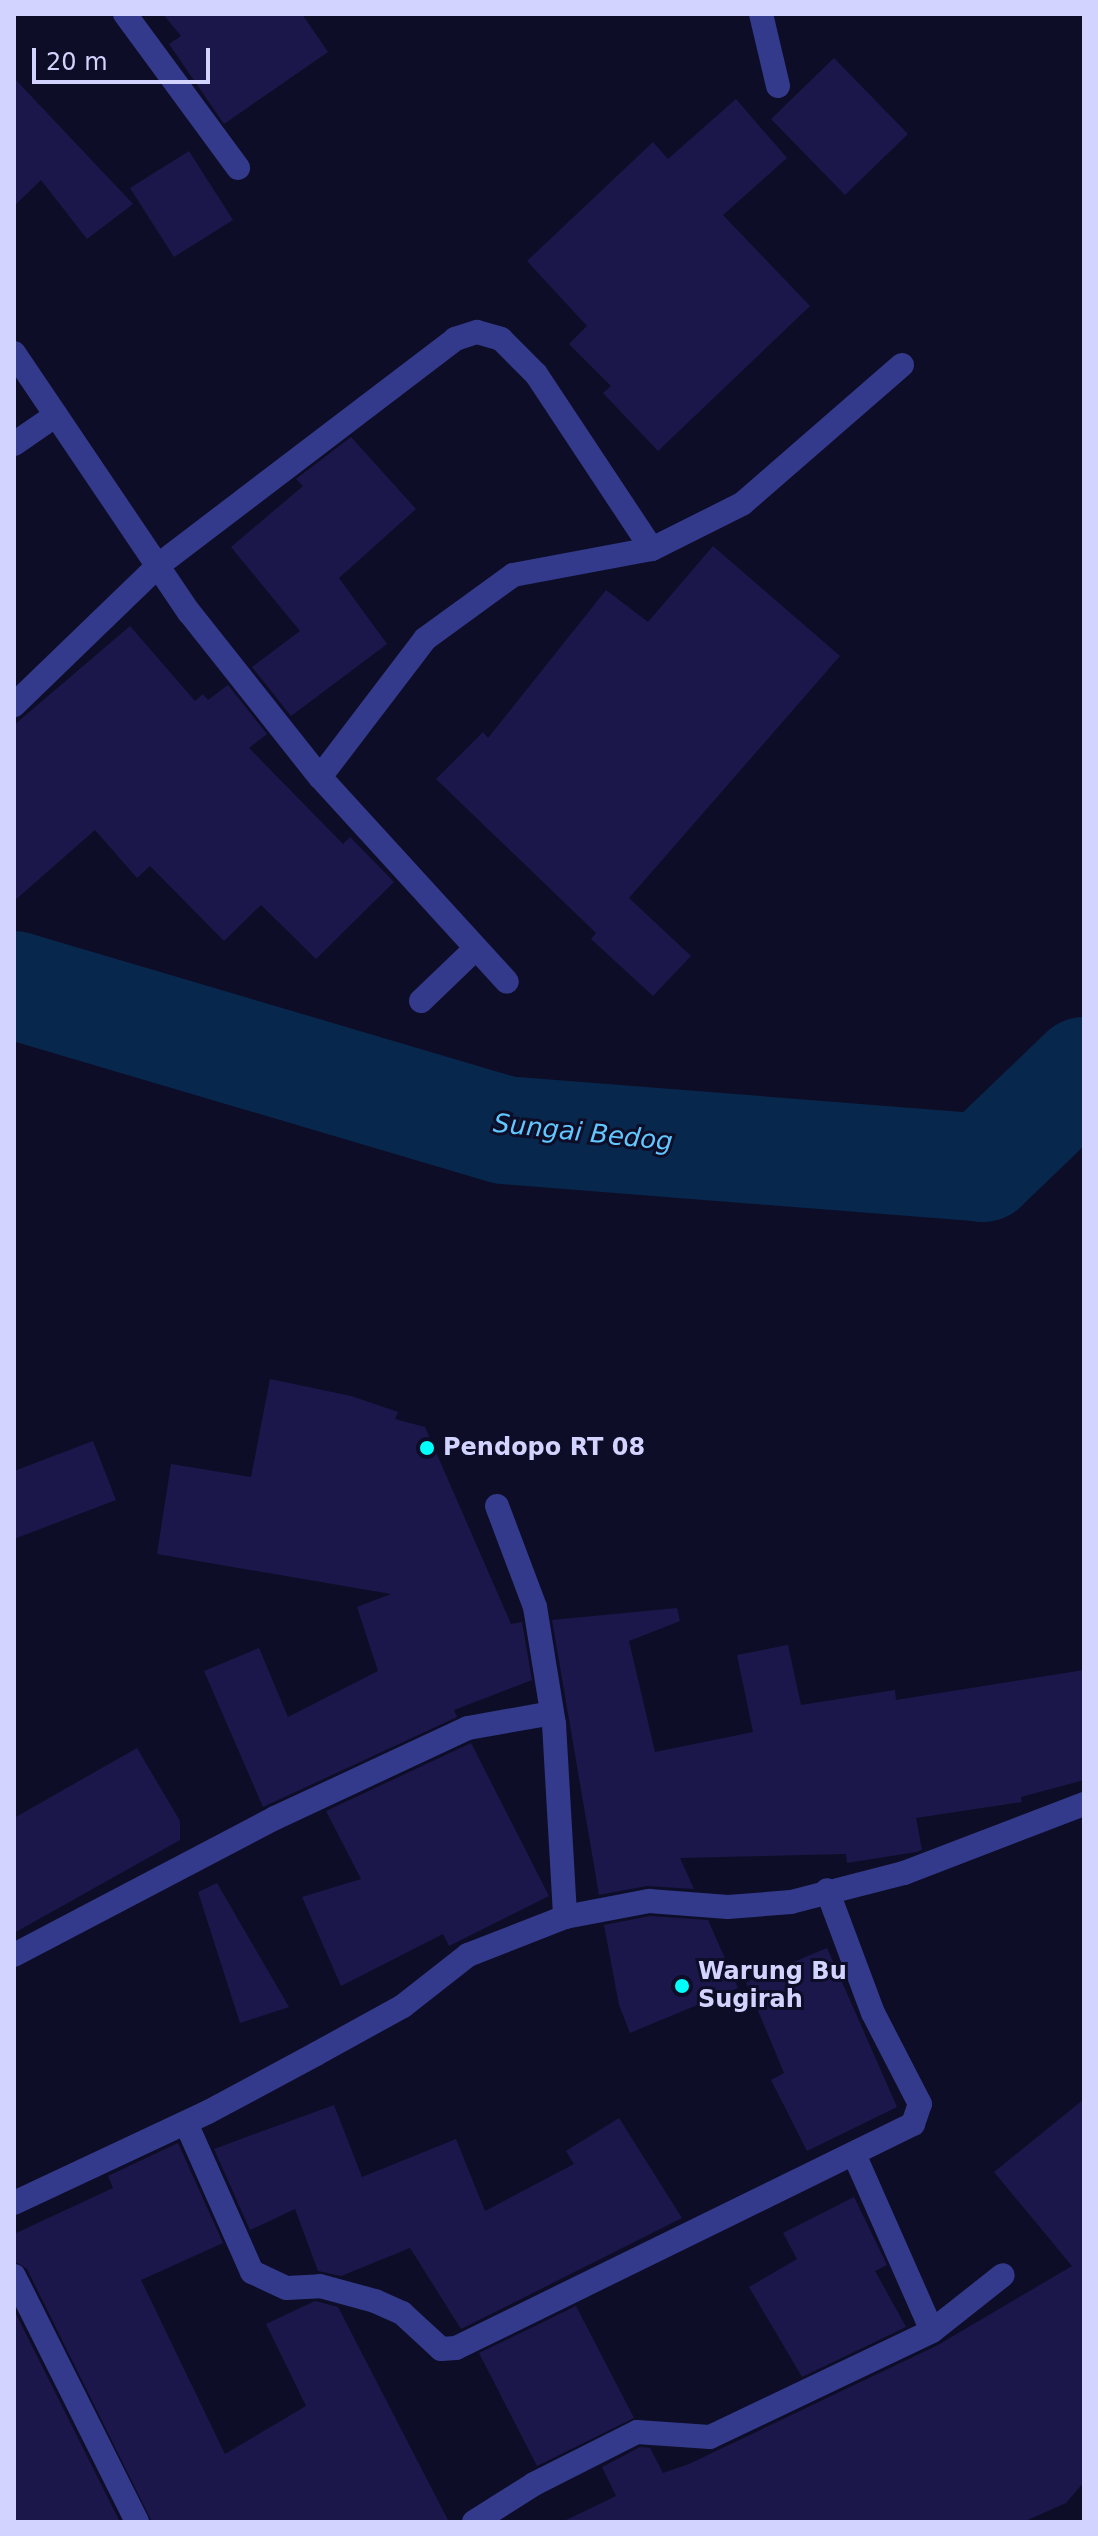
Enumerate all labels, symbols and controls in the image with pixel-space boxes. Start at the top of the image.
scale bar [36,32,214,82]
text: 20 m [46,48,108,76]
water label: Sungai Bedog [492,1108,674,1158]
place label: Pendopo RT 08 [443,1434,645,1462]
marker: Pendopo RT 08 [418,1439,436,1457]
place label: Warung Bu Sugirah [698,1958,847,2014]
marker: Warung Bu Sugirah [673,1977,691,1995]

